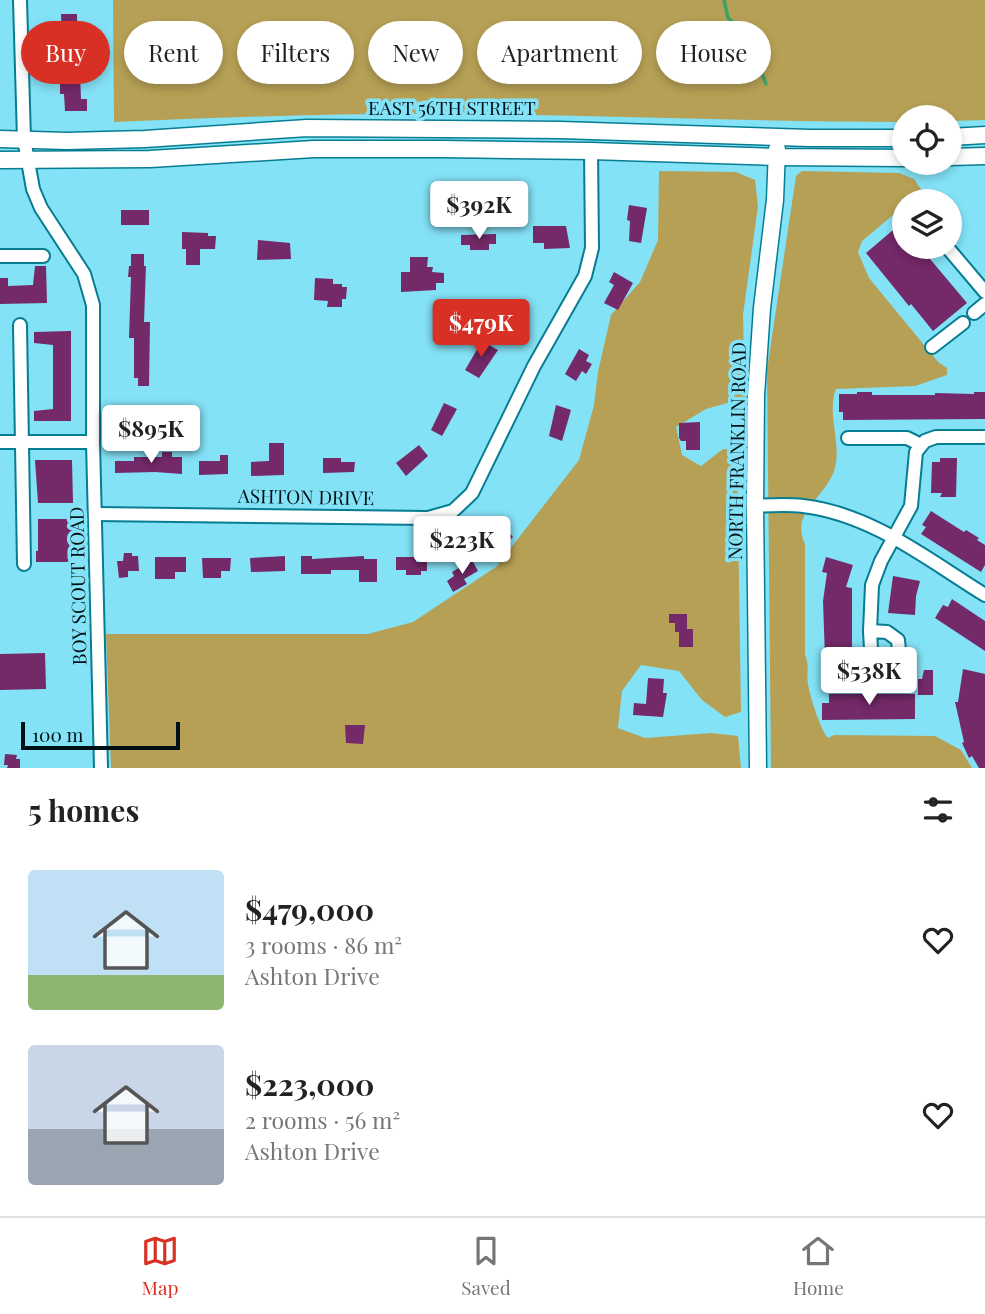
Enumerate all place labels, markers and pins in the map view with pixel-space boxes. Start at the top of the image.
pin: $392K [430,182,528,241]
pin: $479K [432,300,530,359]
pin: $895K [102,406,200,465]
pin: $223K [413,516,511,576]
pin: $538K [820,648,918,707]

